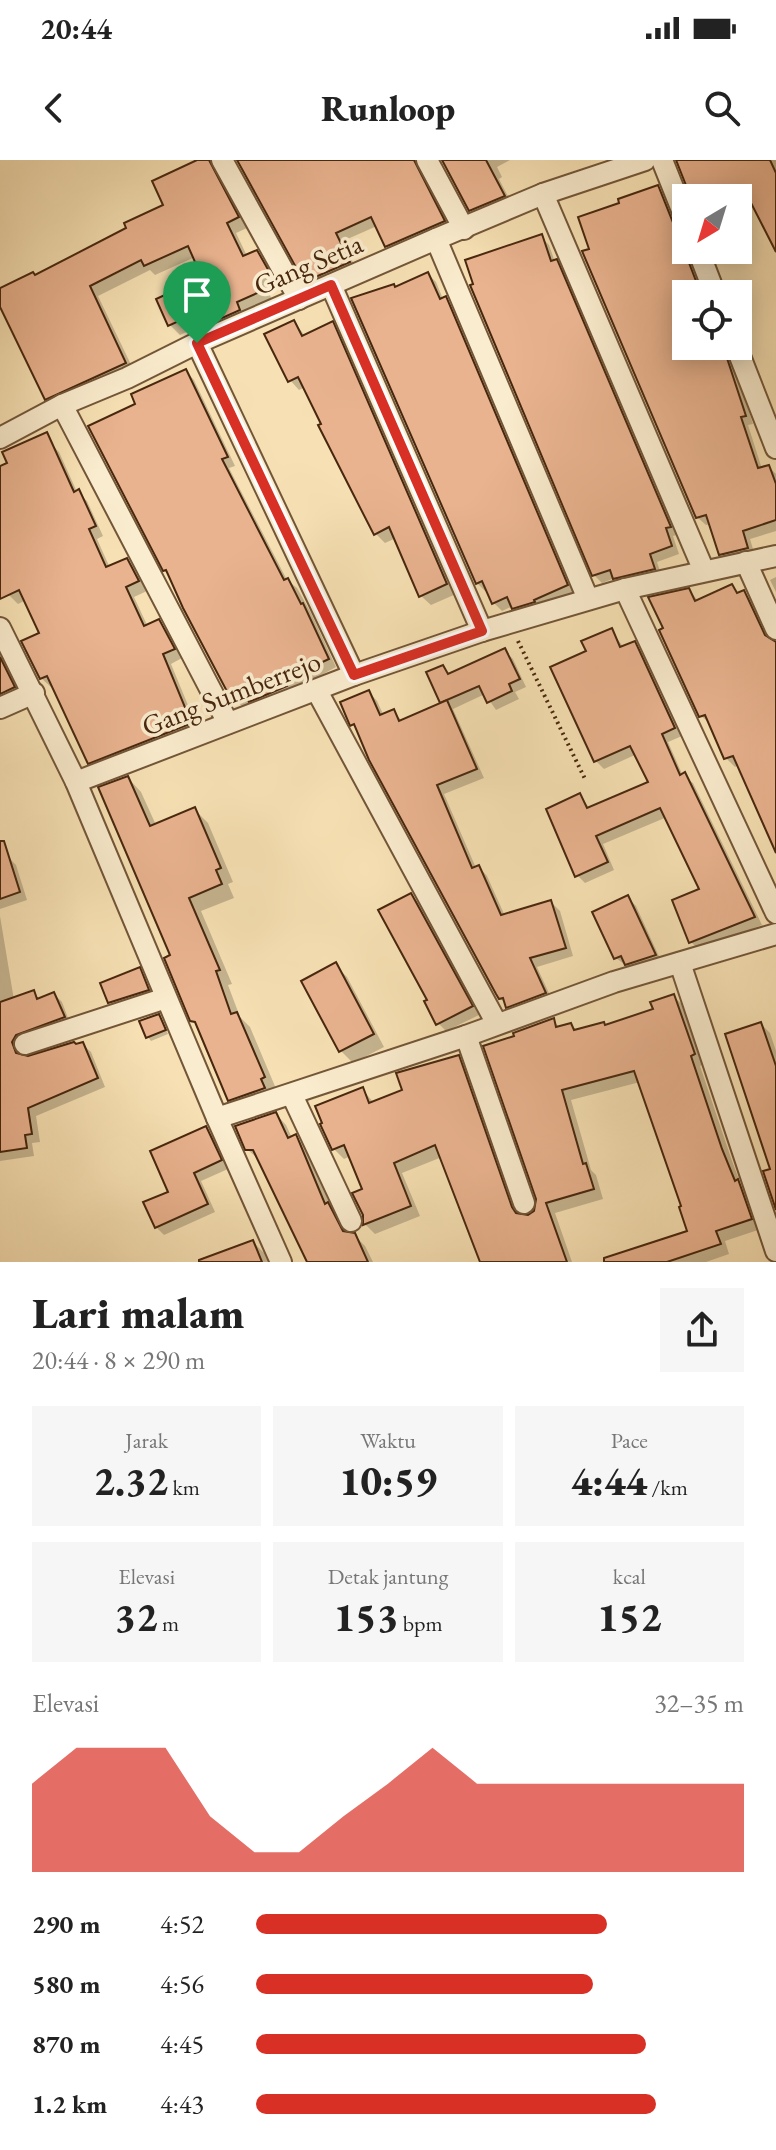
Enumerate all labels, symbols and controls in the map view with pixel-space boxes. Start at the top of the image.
text: 20:44 [40,9,112,48]
text: Runloop [321,85,455,132]
icon: back [32,86,76,130]
icon: search [700,86,744,130]
north arrow [672,184,752,264]
map controls [672,184,752,360]
street label: Gang Setia [248,225,369,303]
pin [163,261,231,343]
icon: arrive [175,273,219,317]
button: locate [672,280,752,360]
street label: Gang Sumberrejo [136,642,326,744]
text: Lari malam [32,1284,245,1341]
button: share [660,1288,744,1372]
text: 20:44 · 8 × 290 m [32,1343,205,1377]
text: Jarak [125,1426,168,1455]
text: Waktu [360,1426,416,1455]
text: Pace [611,1426,648,1455]
text: 2.32 [93,1455,168,1507]
text: 10:59 [339,1455,437,1507]
text: 4:44 [571,1455,647,1507]
text: km [168,1473,200,1502]
text: /km [647,1473,688,1502]
text: Elevasi [118,1562,175,1591]
text: Detak jantung [328,1562,448,1591]
text: kcal [613,1562,646,1591]
text: 32 [114,1591,158,1643]
text: 153 [333,1591,398,1643]
text: 152 [597,1591,662,1643]
text: m [158,1609,179,1638]
text: bpm [398,1609,443,1638]
text: Elevasi [32,1686,99,1720]
text: 32–35 m [654,1686,744,1720]
text: 290 m [32,1907,100,1941]
text: 4:52 [160,1907,204,1941]
text: 580 m [32,1967,100,2001]
text: 4:56 [160,1967,204,2001]
text: 870 m [32,2027,100,2061]
text: 4:45 [160,2027,204,2061]
text: 1.2 km [32,2087,107,2121]
text: 4:43 [160,2087,204,2121]

